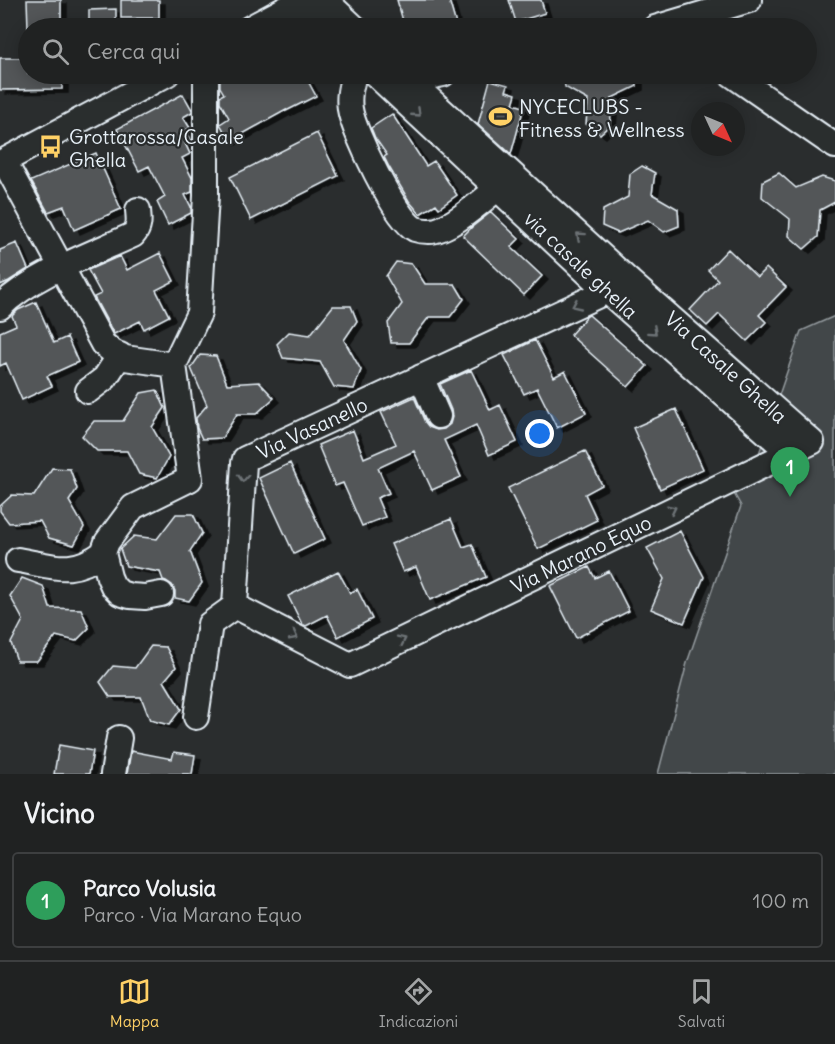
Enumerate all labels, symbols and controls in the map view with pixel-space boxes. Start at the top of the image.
search box [18,18,817,84]
icon: search [39,35,72,68]
text: Cerca qui [87,37,180,65]
place label: NYCECLUBS - Fitness & Wellness [519,94,685,142]
north arrow [691,102,745,156]
sports icon: NYCECLUBS - Fitness & Wellness [488,104,514,130]
one-way arrow [410,106,421,117]
place label: Grottarossa/Casale Ghella [69,124,244,172]
bus stop icon: Grottarossa/Casale Ghella [38,134,64,160]
street label: via casale ghella [519,206,643,324]
one-way arrow [576,232,587,243]
one-way arrow [572,298,583,310]
street label: Via Casale Ghella [660,306,792,428]
one-way arrow [646,324,657,335]
street label: Via Vasanello [253,391,371,465]
your location [525,419,554,448]
pin: 1 [770,448,810,497]
one-way arrow [236,473,249,482]
one-way arrow [666,505,677,517]
street label: Via Marano Equo [507,509,655,599]
one-way arrow [288,629,299,641]
one-way arrow [396,635,407,647]
text: Vicino [24,797,95,830]
text: Parco Volusia [83,874,216,902]
text: 1 [42,888,49,913]
text: 100 m [752,888,809,913]
text: Parco · Via Marano Equo [83,902,302,927]
tab: Mappa [110,975,159,1031]
tab: Indicazioni [379,975,458,1031]
tab: Salvati [678,975,725,1031]

